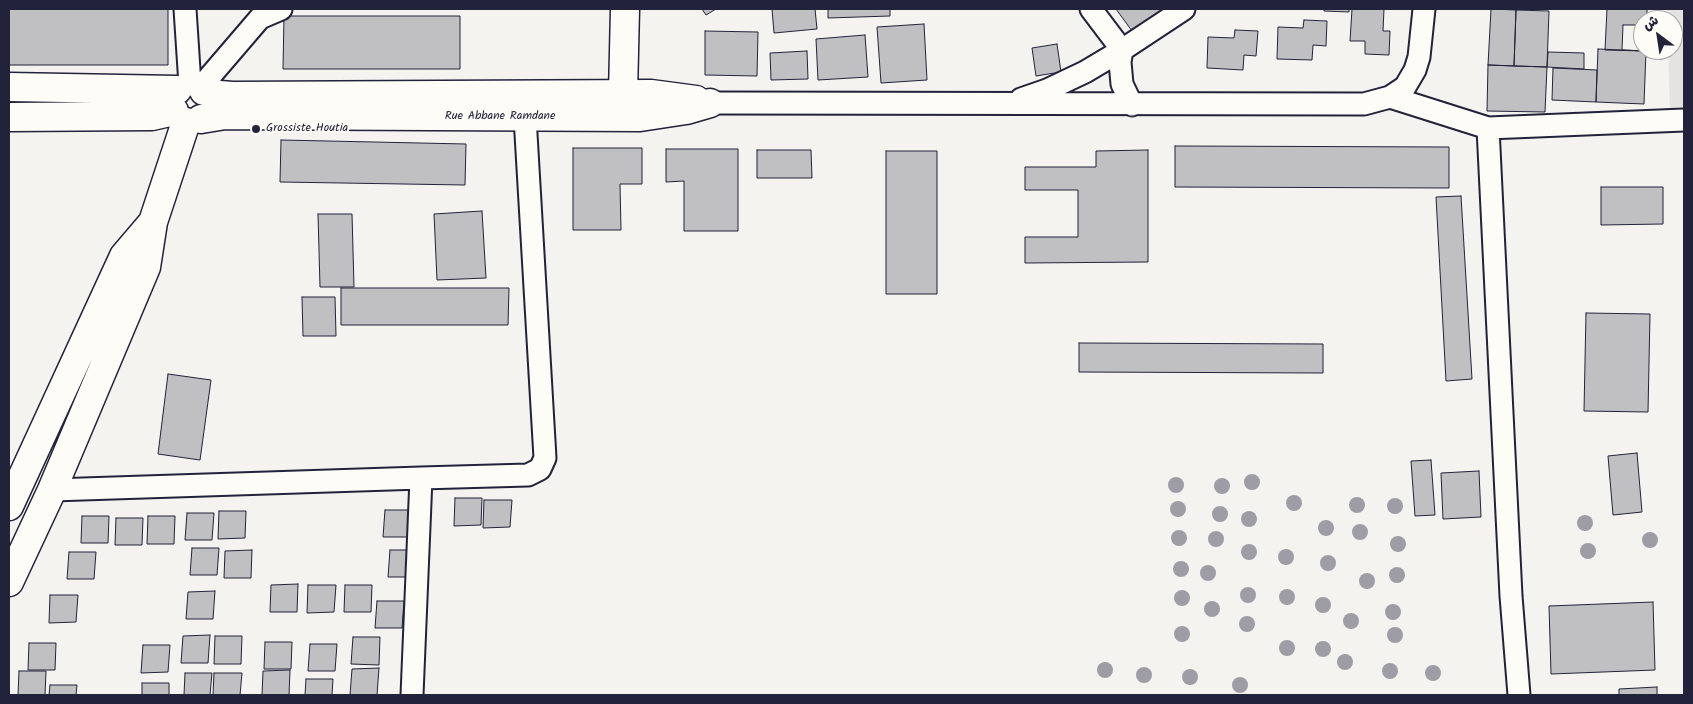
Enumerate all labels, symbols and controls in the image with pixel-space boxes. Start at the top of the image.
north arrow [1633,10,1683,60]
text: ش [1639,10,1663,36]
street label: Rue Abbane Ramdane [445,110,555,124]
place label: Grossiste Houtia [266,122,348,136]
marker: Grossiste Houtia [250,123,262,135]

